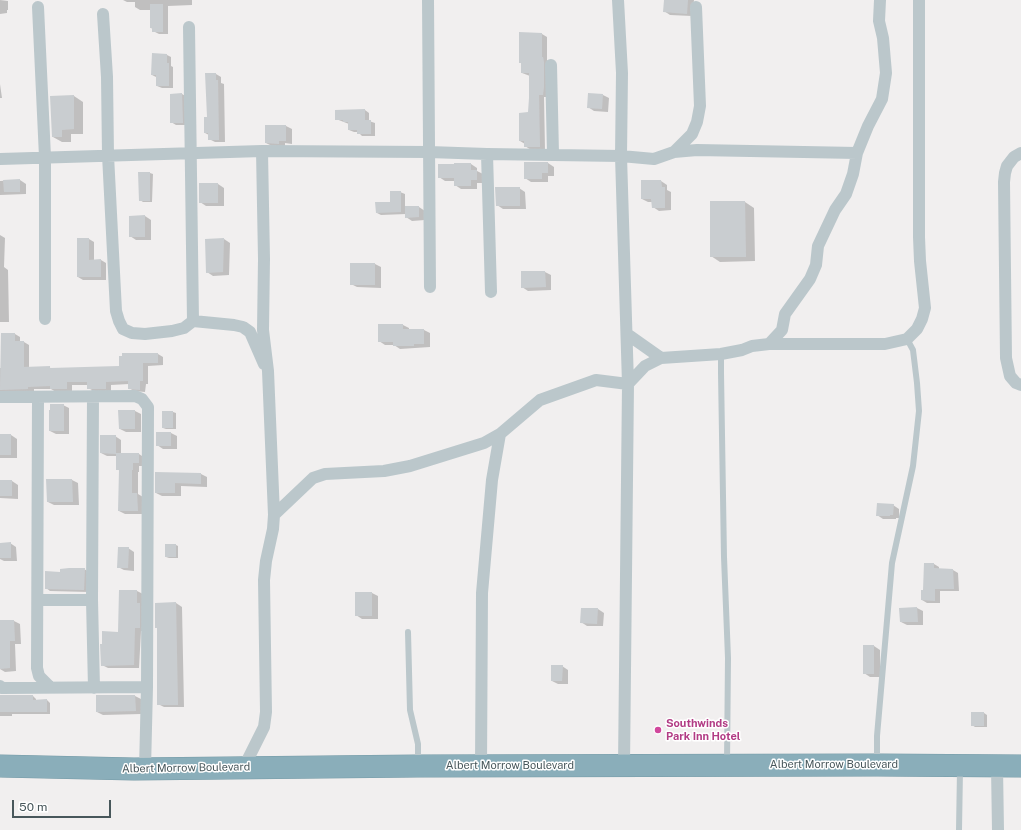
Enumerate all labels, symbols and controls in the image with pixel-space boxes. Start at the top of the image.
place label: Southwinds Park Inn Hotel [666,717,740,743]
marker: Southwinds Park Inn Hotel [653,725,663,735]
street label: Albert Morrow Boulevard [770,758,898,772]
street label: Albert Morrow Boulevard [446,759,574,773]
street label: Albert Morrow Boulevard [122,760,250,776]
scale bar [14,792,113,818]
text: 50 m [19,800,47,814]

